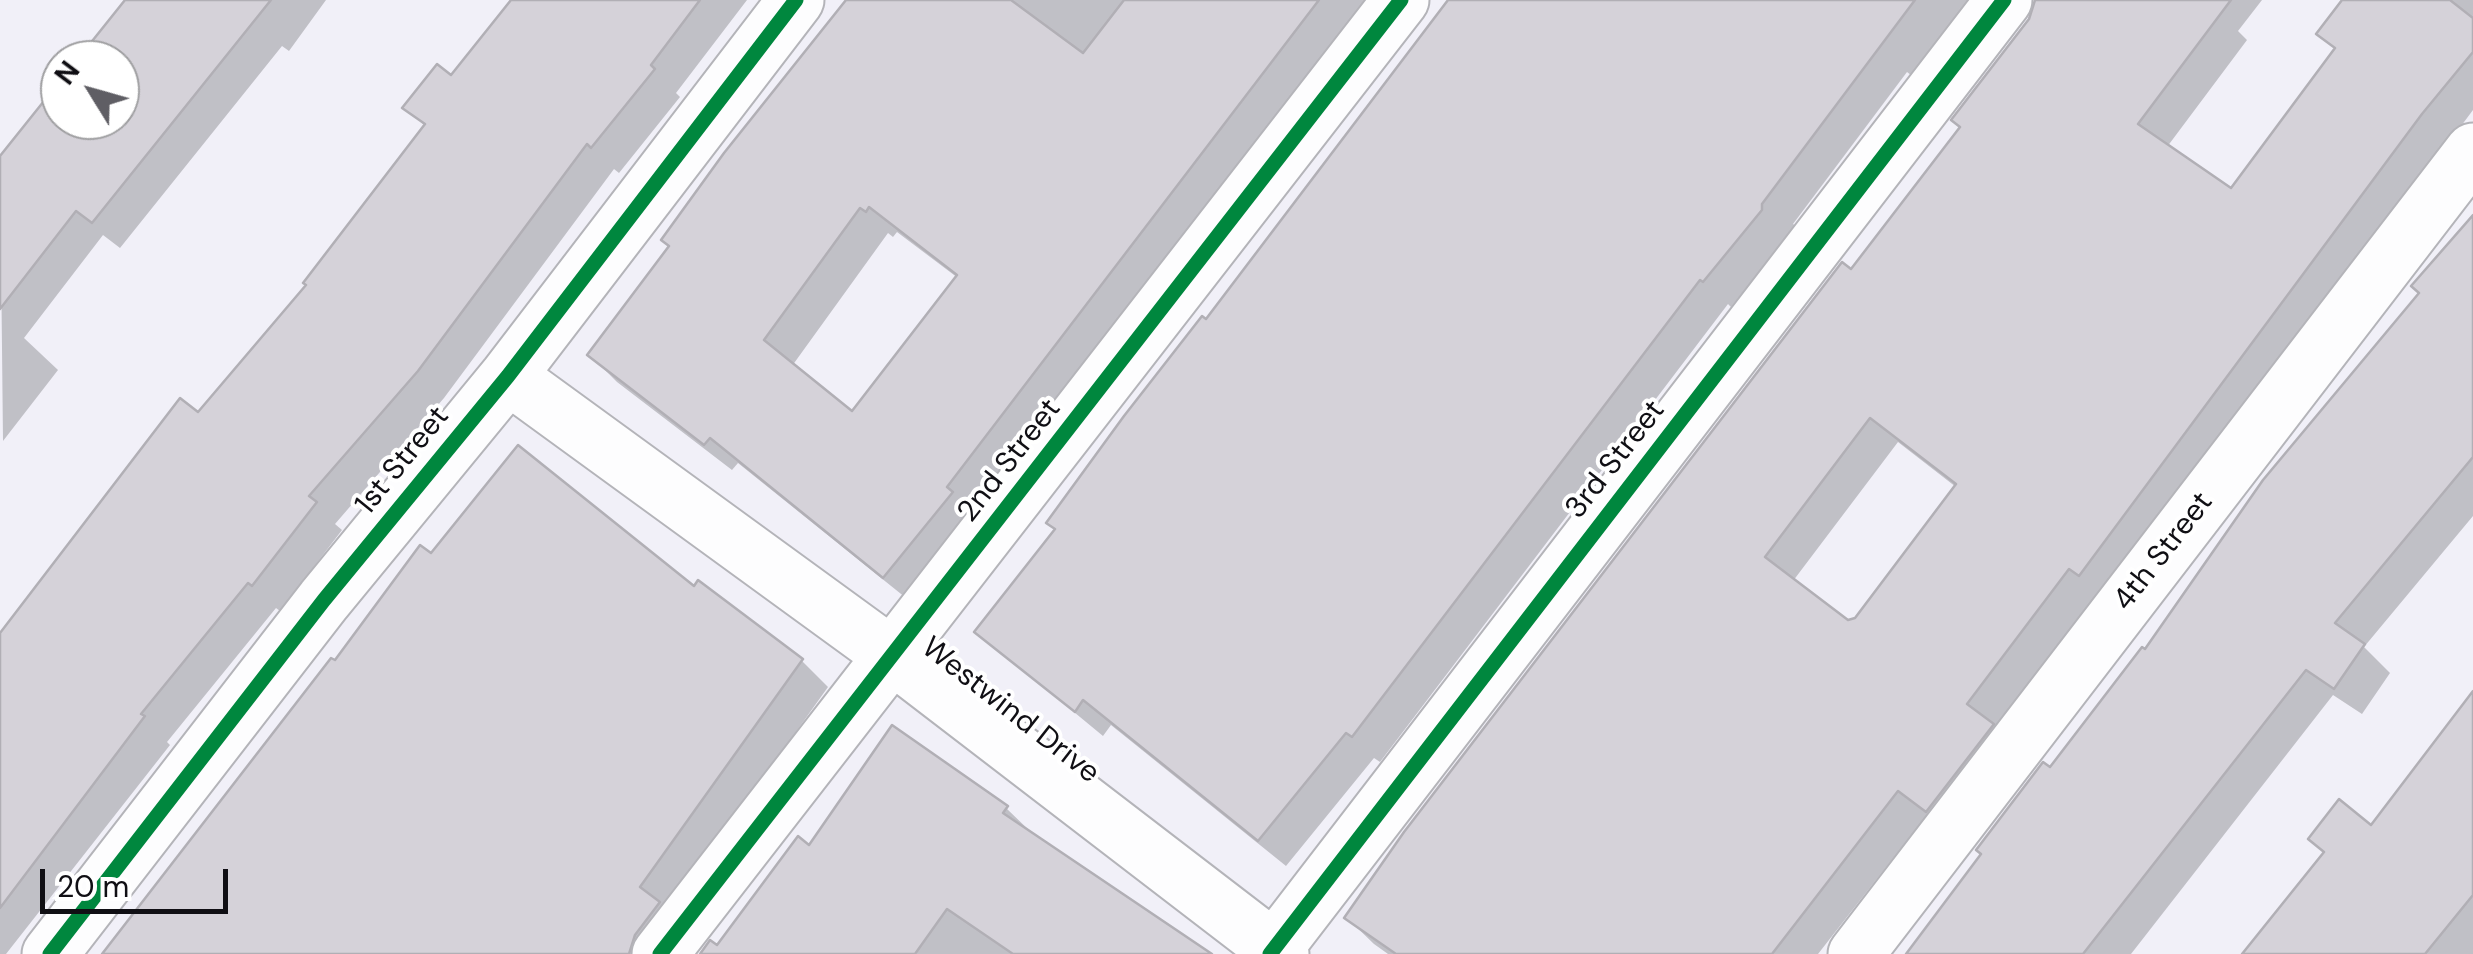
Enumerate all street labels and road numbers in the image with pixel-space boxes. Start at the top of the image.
street label: 2nd Street [951,392,1069,530]
street label: 3rd Street [1559,394,1673,526]
street label: 1st Street [349,400,457,522]
street label: 4th Street [2107,486,2221,618]
street label: Westwind Drive [914,630,1106,792]

